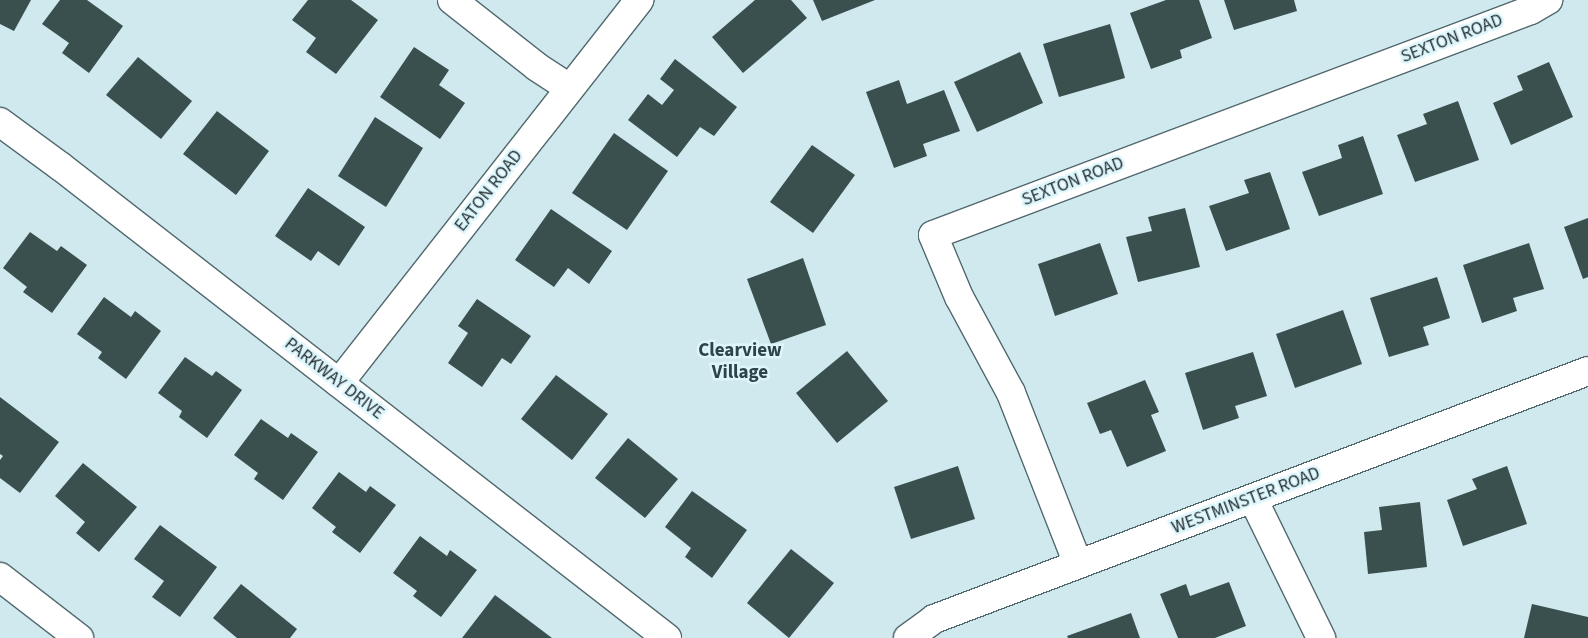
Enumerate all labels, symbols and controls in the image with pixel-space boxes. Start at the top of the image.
street label: SEXTON ROAD [1398,10,1506,68]
street label: EATON ROAD [450,146,528,236]
street label: SEXTON ROAD [1019,153,1127,211]
street label: PARKWAY DRIVE [280,333,388,425]
district label: Clearview Village [698,340,782,384]
street label: WESTMINSTER ROAD [1169,463,1323,539]

